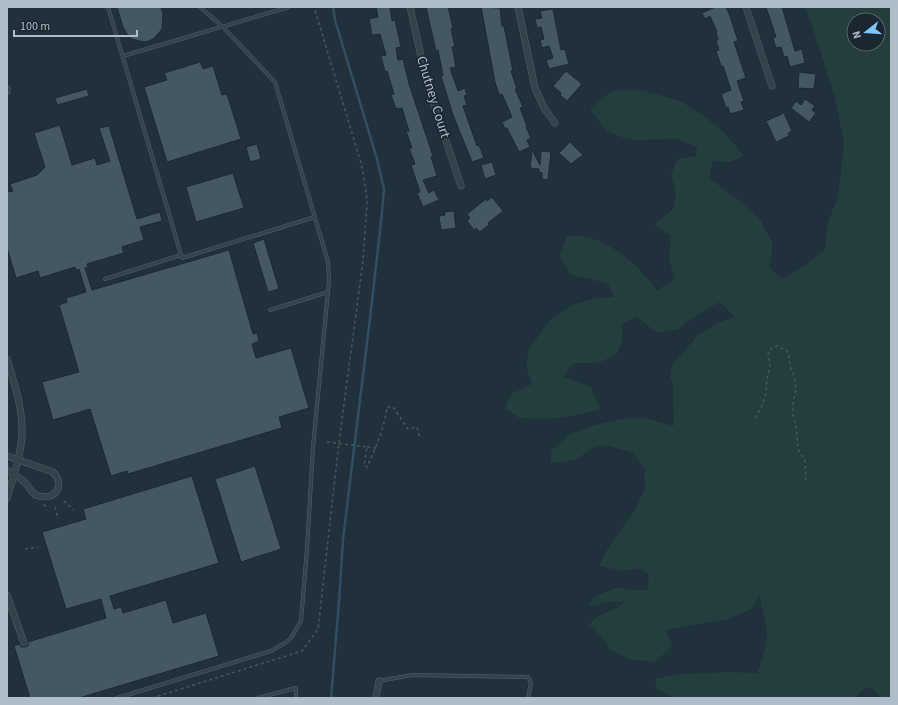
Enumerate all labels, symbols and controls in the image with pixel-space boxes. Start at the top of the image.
scale bar [14,12,137,38]
north arrow [846,12,886,52]
text: 100 m [20,18,50,35]
text: N [849,29,865,40]
street label: Chutney Court [411,54,455,141]

